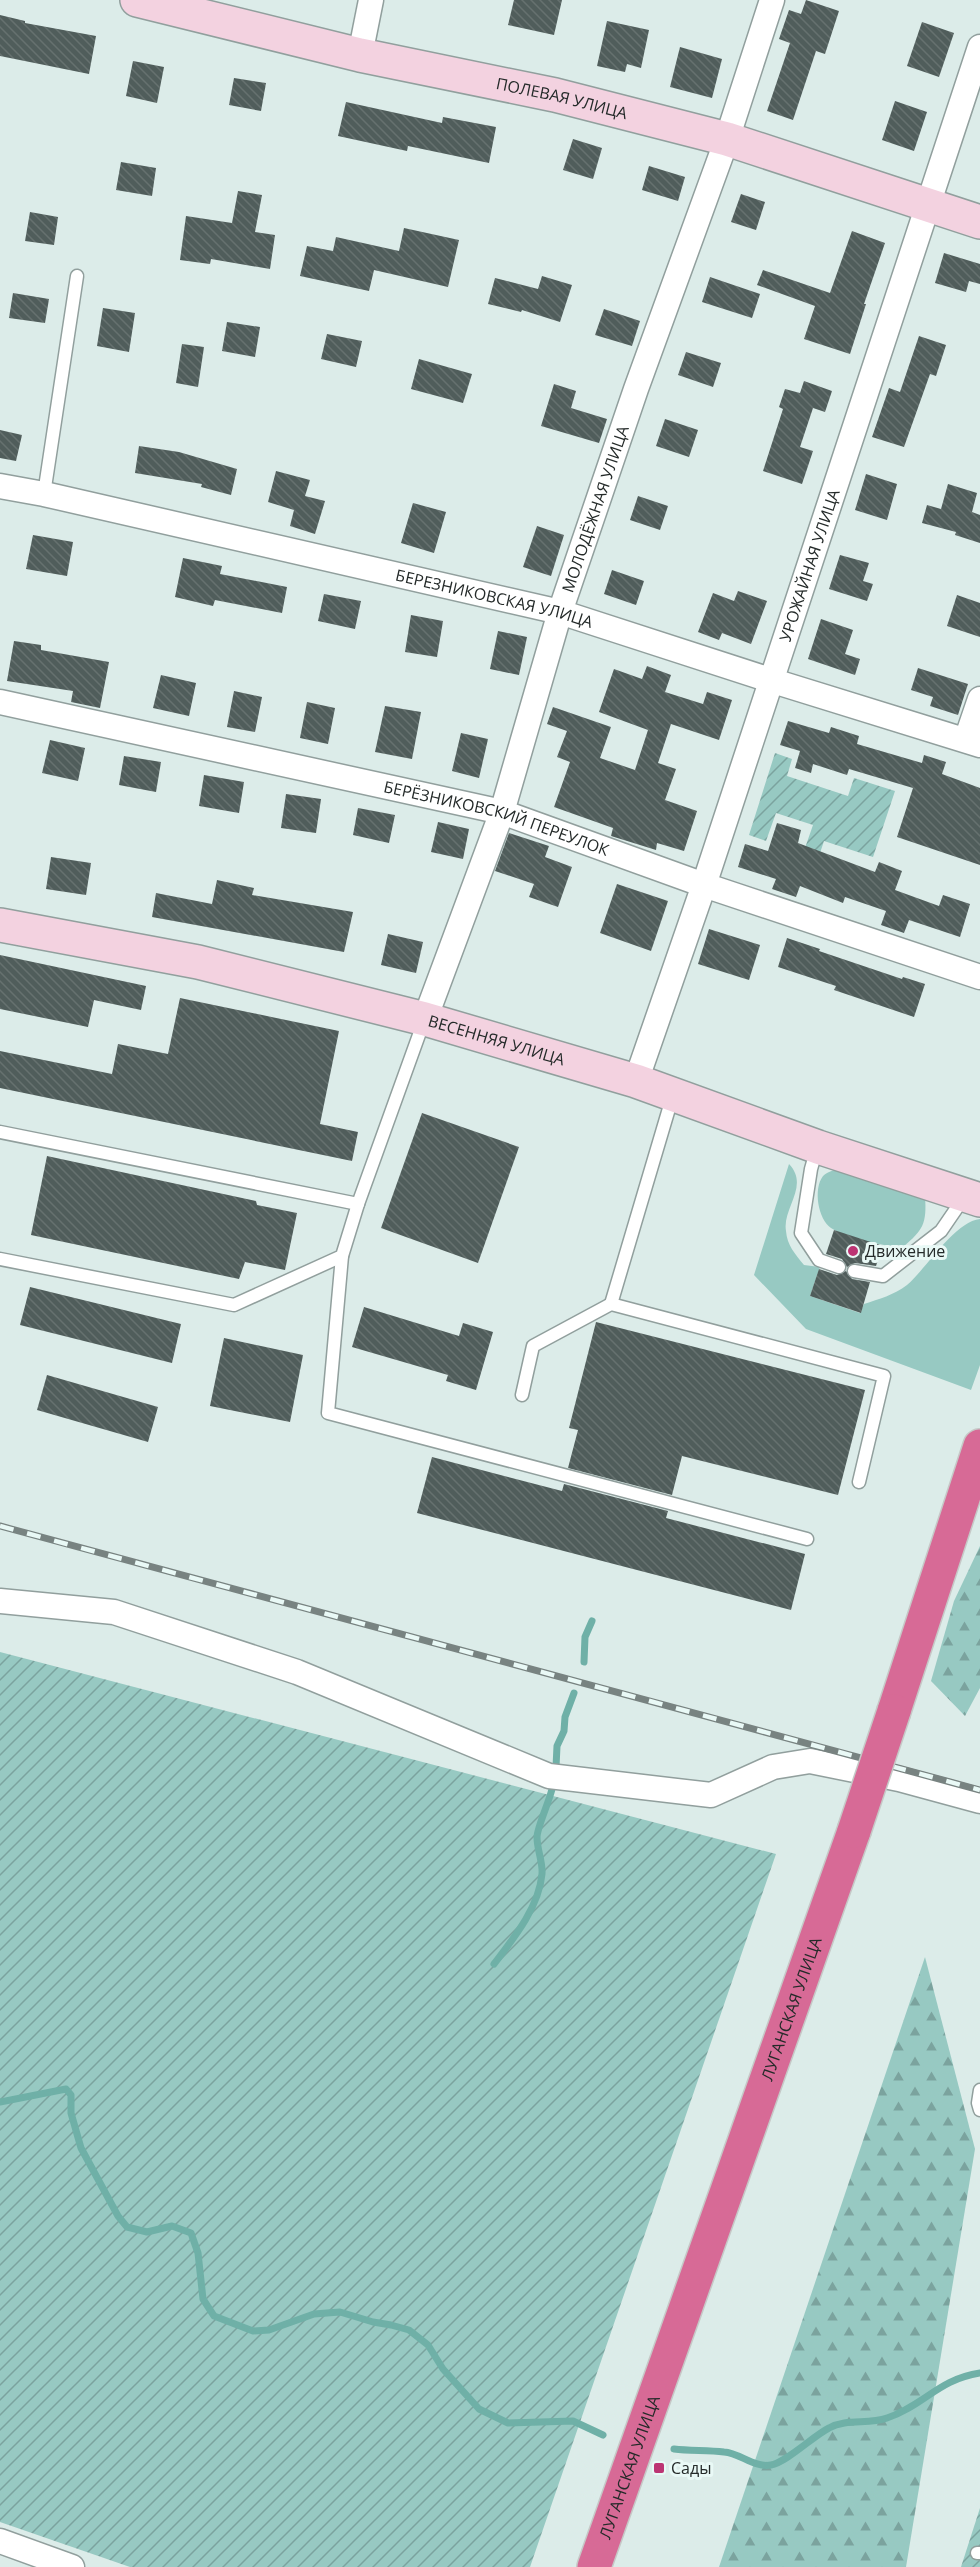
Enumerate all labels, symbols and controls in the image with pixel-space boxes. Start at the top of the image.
street label: ПОЛЕВАЯ УЛИЦА [494,72,631,124]
street label: МОЛОДЁЖНАЯ УЛИЦА [556,422,634,595]
street label: УРОЖАЙНАЯ УЛИЦА [774,486,845,644]
street label: БЕРЕЗНИКОВСКАЯ УЛИЦА [393,564,597,633]
street label: БЕРЁЗНИКОВСКИЙ ПЕРЕУЛОК [382,775,612,861]
street label: ВЕСЕННЯЯ УЛИЦА [426,1010,568,1071]
place label: Движение [865,1240,945,1262]
marker: Движение [846,1244,860,1258]
street label: ЛУГАНСКАЯ УЛИЦА [756,1933,827,2084]
street label: ЛУГАНСКАЯ УЛИЦА [594,2391,665,2542]
place label: Сады [671,2457,711,2479]
marker: Сады [652,2461,666,2475]

